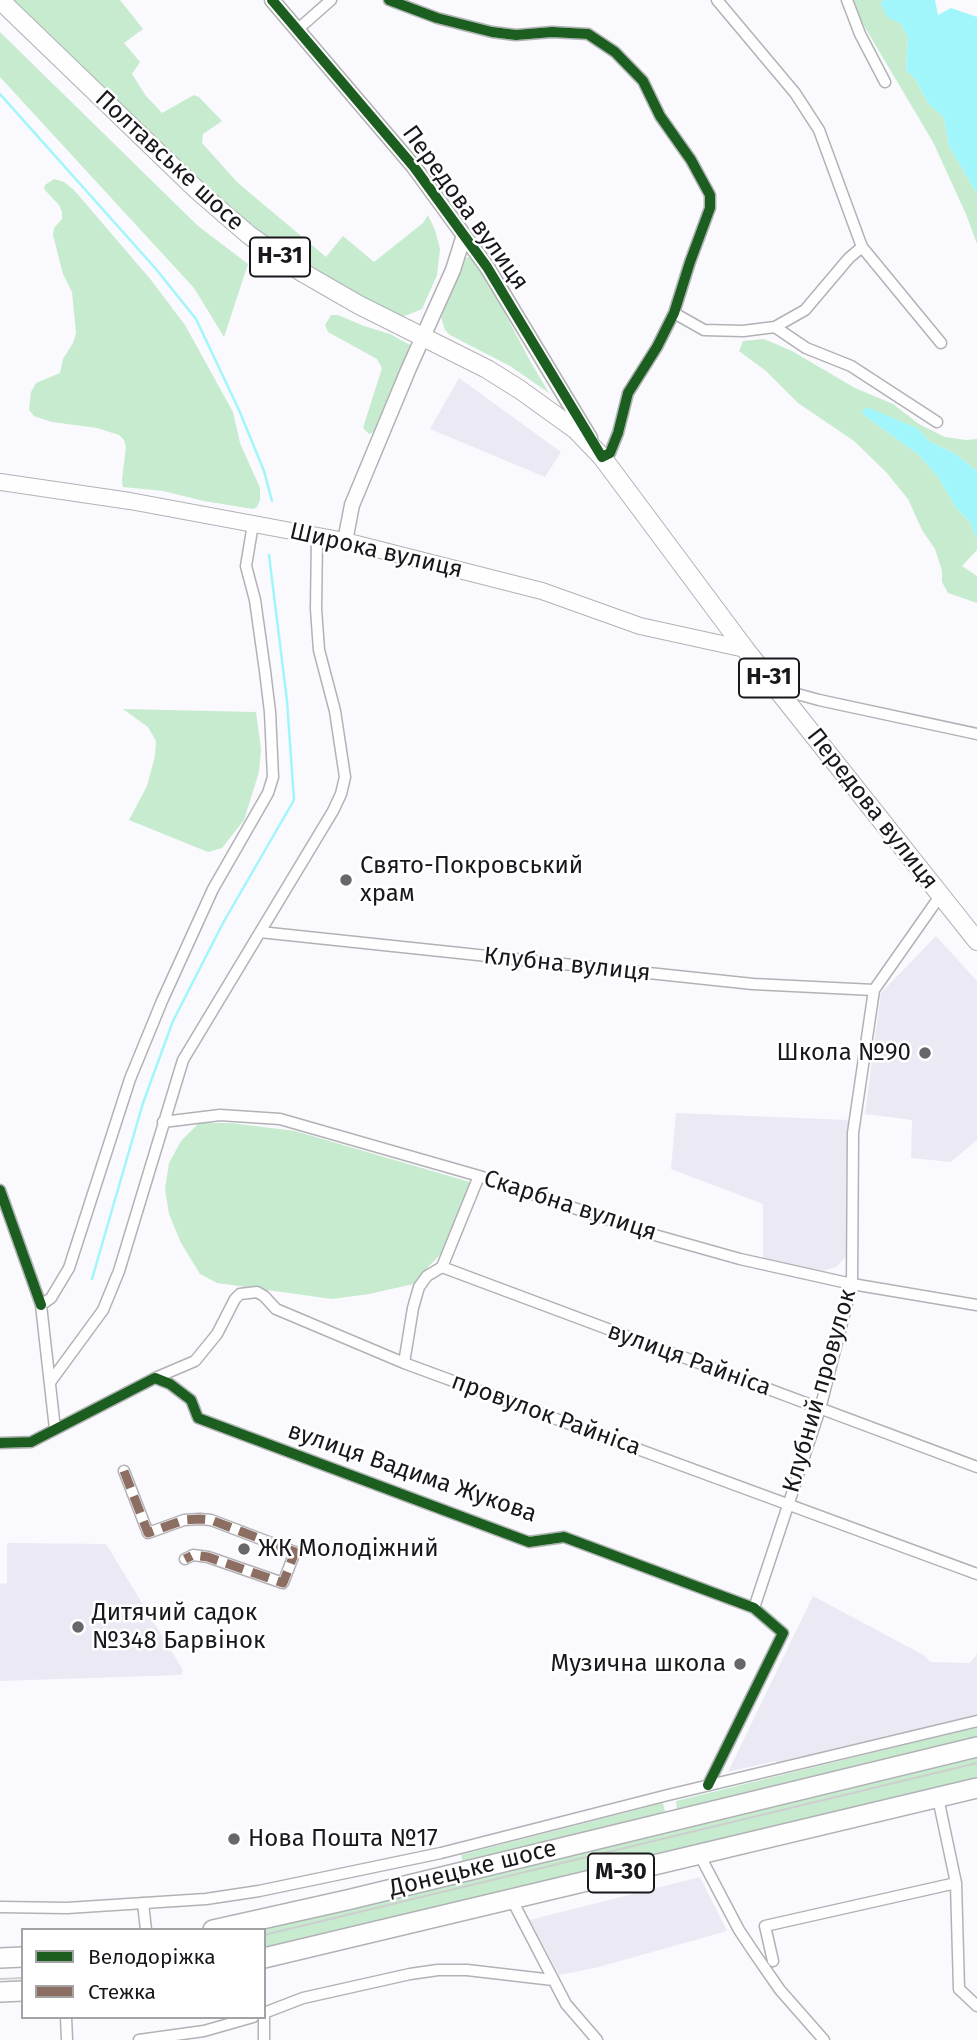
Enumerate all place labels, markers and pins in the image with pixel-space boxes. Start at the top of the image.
place label: Свято-Покровський храм [360,852,583,908]
marker: Свято-Покровський храм [338,872,354,888]
place label: Школа №90 [777,1039,911,1067]
marker: Школа №90 [917,1045,933,1061]
place label: ЖК Молодіжний [258,1535,439,1563]
marker: ЖК Молодіжний [236,1541,252,1557]
place label: Дитячий садок №348 Барвінок [92,1599,265,1655]
marker: Дитячий садок №348 Барвінок [70,1619,86,1635]
place label: Музична школа [550,1650,726,1678]
marker: Музична школа [732,1656,748,1672]
place label: Нова Пошта №17 [248,1825,438,1853]
marker: Нова Пошта №17 [226,1831,242,1847]

